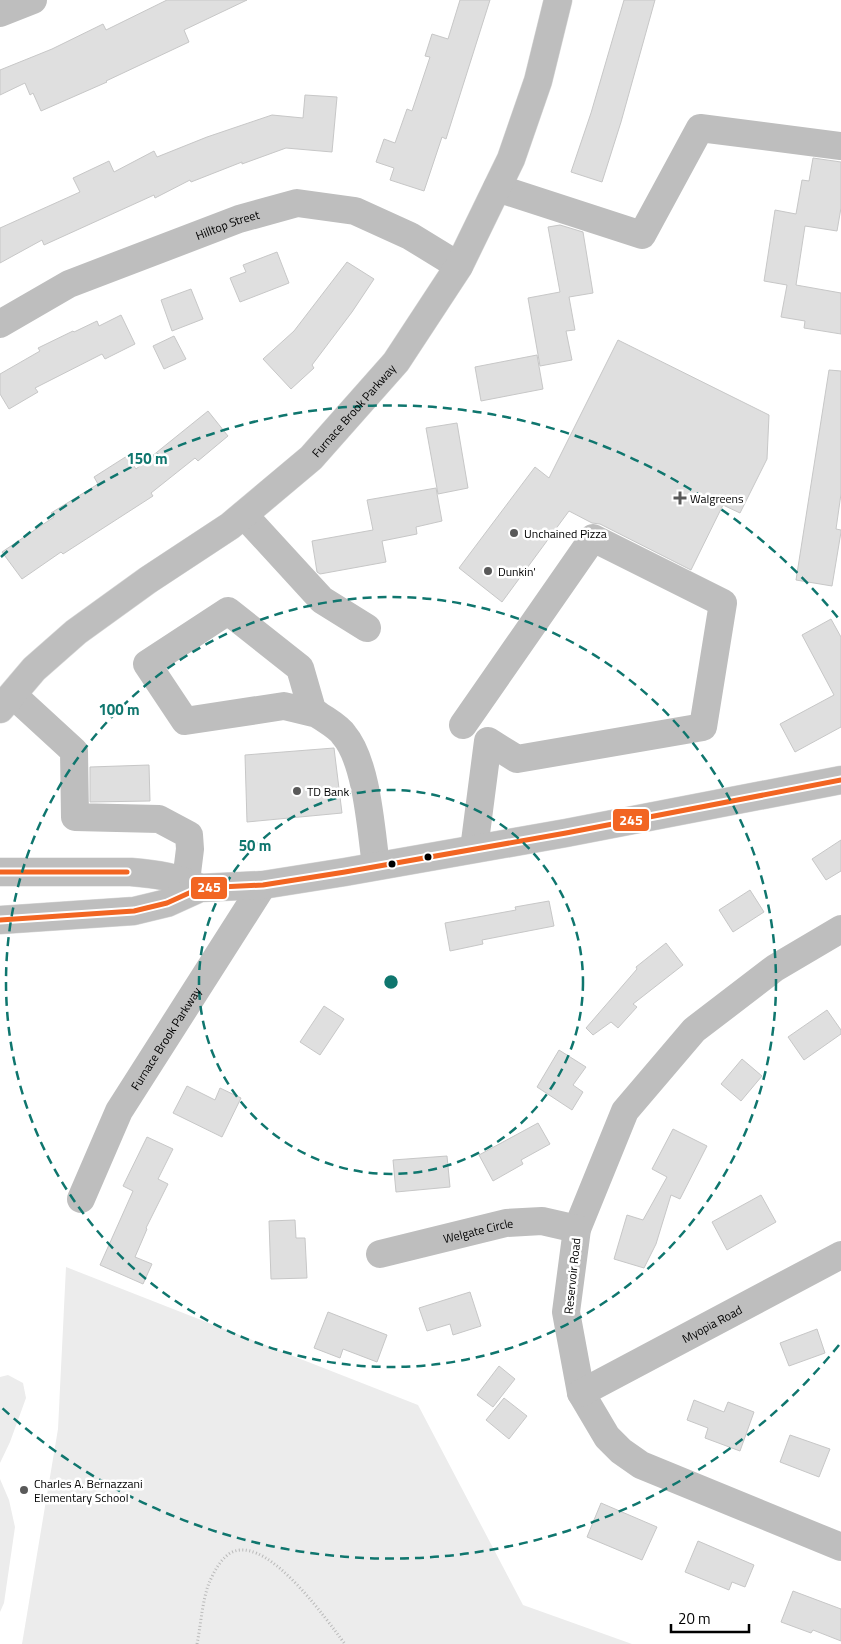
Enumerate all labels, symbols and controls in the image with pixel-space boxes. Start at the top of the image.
street label: Hilltop Street [192,204,262,244]
street label: Furnace Brook Parkway [307,359,400,461]
text: 150 m [126,447,168,470]
place label: Walgreens [690,489,744,508]
marker: Walgreens [674,492,686,504]
place label: Unchained Pizza [524,524,607,543]
marker: Unchained Pizza [508,527,520,539]
place label: Dunkin' [498,562,536,581]
marker: Dunkin' [482,565,494,577]
text: 100 m [98,698,140,721]
place label: TD Bank [307,782,350,801]
marker: TD Bank [291,785,303,797]
line badge: 245 [612,808,650,832]
text: 245 [619,809,643,830]
text: 50 m [239,834,271,857]
unlabelled marker [423,852,433,862]
unlabelled marker [387,859,397,869]
line badge: 245 [190,876,228,900]
text: 245 [197,876,221,897]
centre of rings [382,973,400,991]
street label: Furnace Brook Parkway [125,983,205,1094]
street label: Welgate Circle [441,1213,514,1248]
street label: Reservoir Road [559,1237,585,1315]
street label: Myopia Road [678,1300,745,1347]
place label: Charles A. Bernazzani Elementary School [34,1474,143,1507]
marker: Charles A. Bernazzani Elementary School [18,1484,30,1496]
scale bar [671,1602,748,1634]
text: 20 m [678,1607,711,1630]

